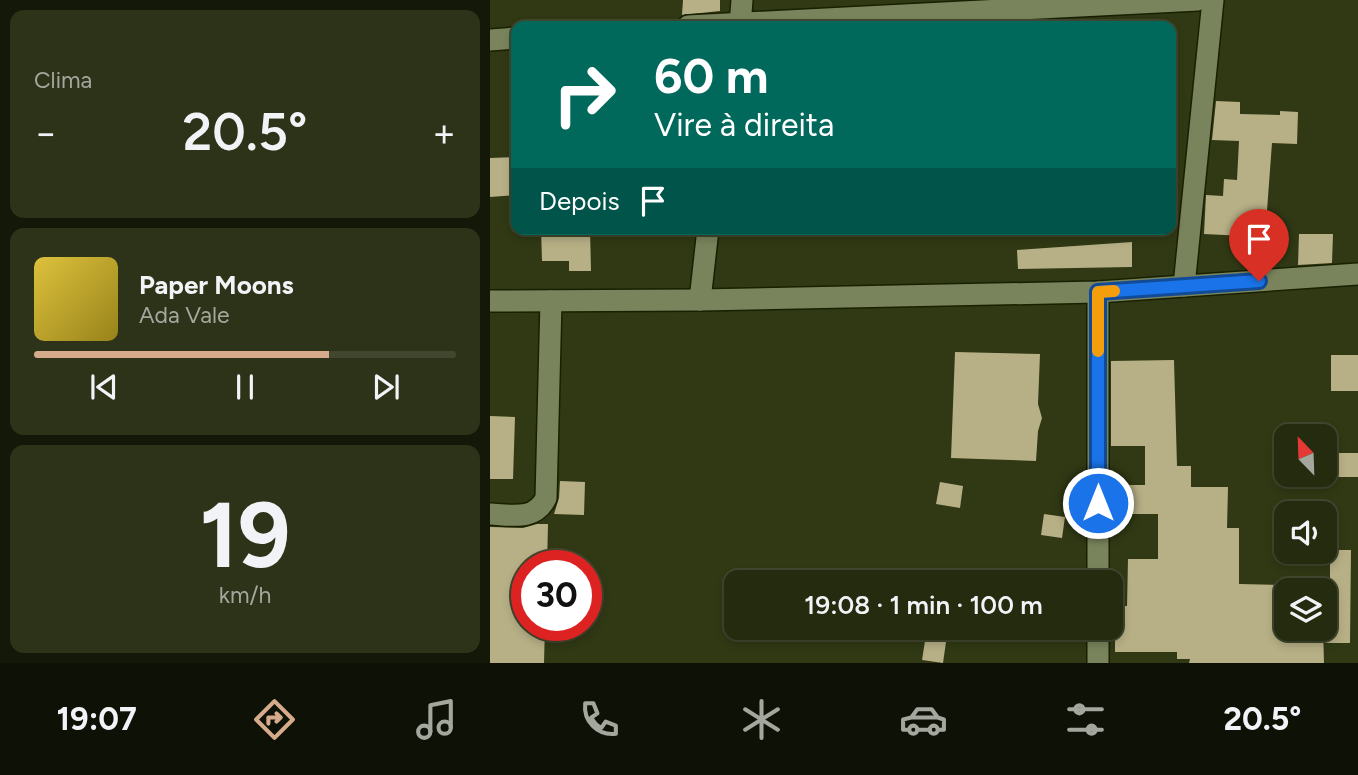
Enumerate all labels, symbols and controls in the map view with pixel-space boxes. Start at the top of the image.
text: 60 m [654,46,769,105]
icon: right [539,49,630,140]
text: Clima [34,66,92,94]
text: 20.5° [183,101,307,163]
text: Vire à direita [654,106,834,144]
text: − [34,110,58,156]
text: + [432,110,456,156]
icon: arrive [634,182,672,220]
text: Depois [539,185,620,217]
pin [1229,209,1289,281]
icon: arrive [1240,220,1278,258]
text: Paper Moons [139,269,294,301]
text: Ada Vale [139,301,230,329]
icon: previous [85,368,123,406]
icon: pause [226,368,264,406]
icon: next [367,368,405,406]
north arrow [1274,424,1337,486]
map controls [1274,424,1337,641]
position arrow [1061,466,1135,540]
text: 19 [199,481,291,590]
button: sound [1274,501,1337,564]
speed limit sign: 30 [511,550,602,641]
button: layers [1274,578,1337,641]
text: km/h [219,581,271,609]
text: 19:08 · 1 min · 100 m [804,589,1043,621]
icon: directions [250,695,299,744]
icon: music [412,695,461,744]
icon: phone [575,695,624,744]
icon: climate [737,695,786,744]
icon: car [899,695,948,744]
icon: filters [1061,695,1110,744]
text: 19:07 [57,700,137,738]
text: 20.5° [1223,700,1301,738]

